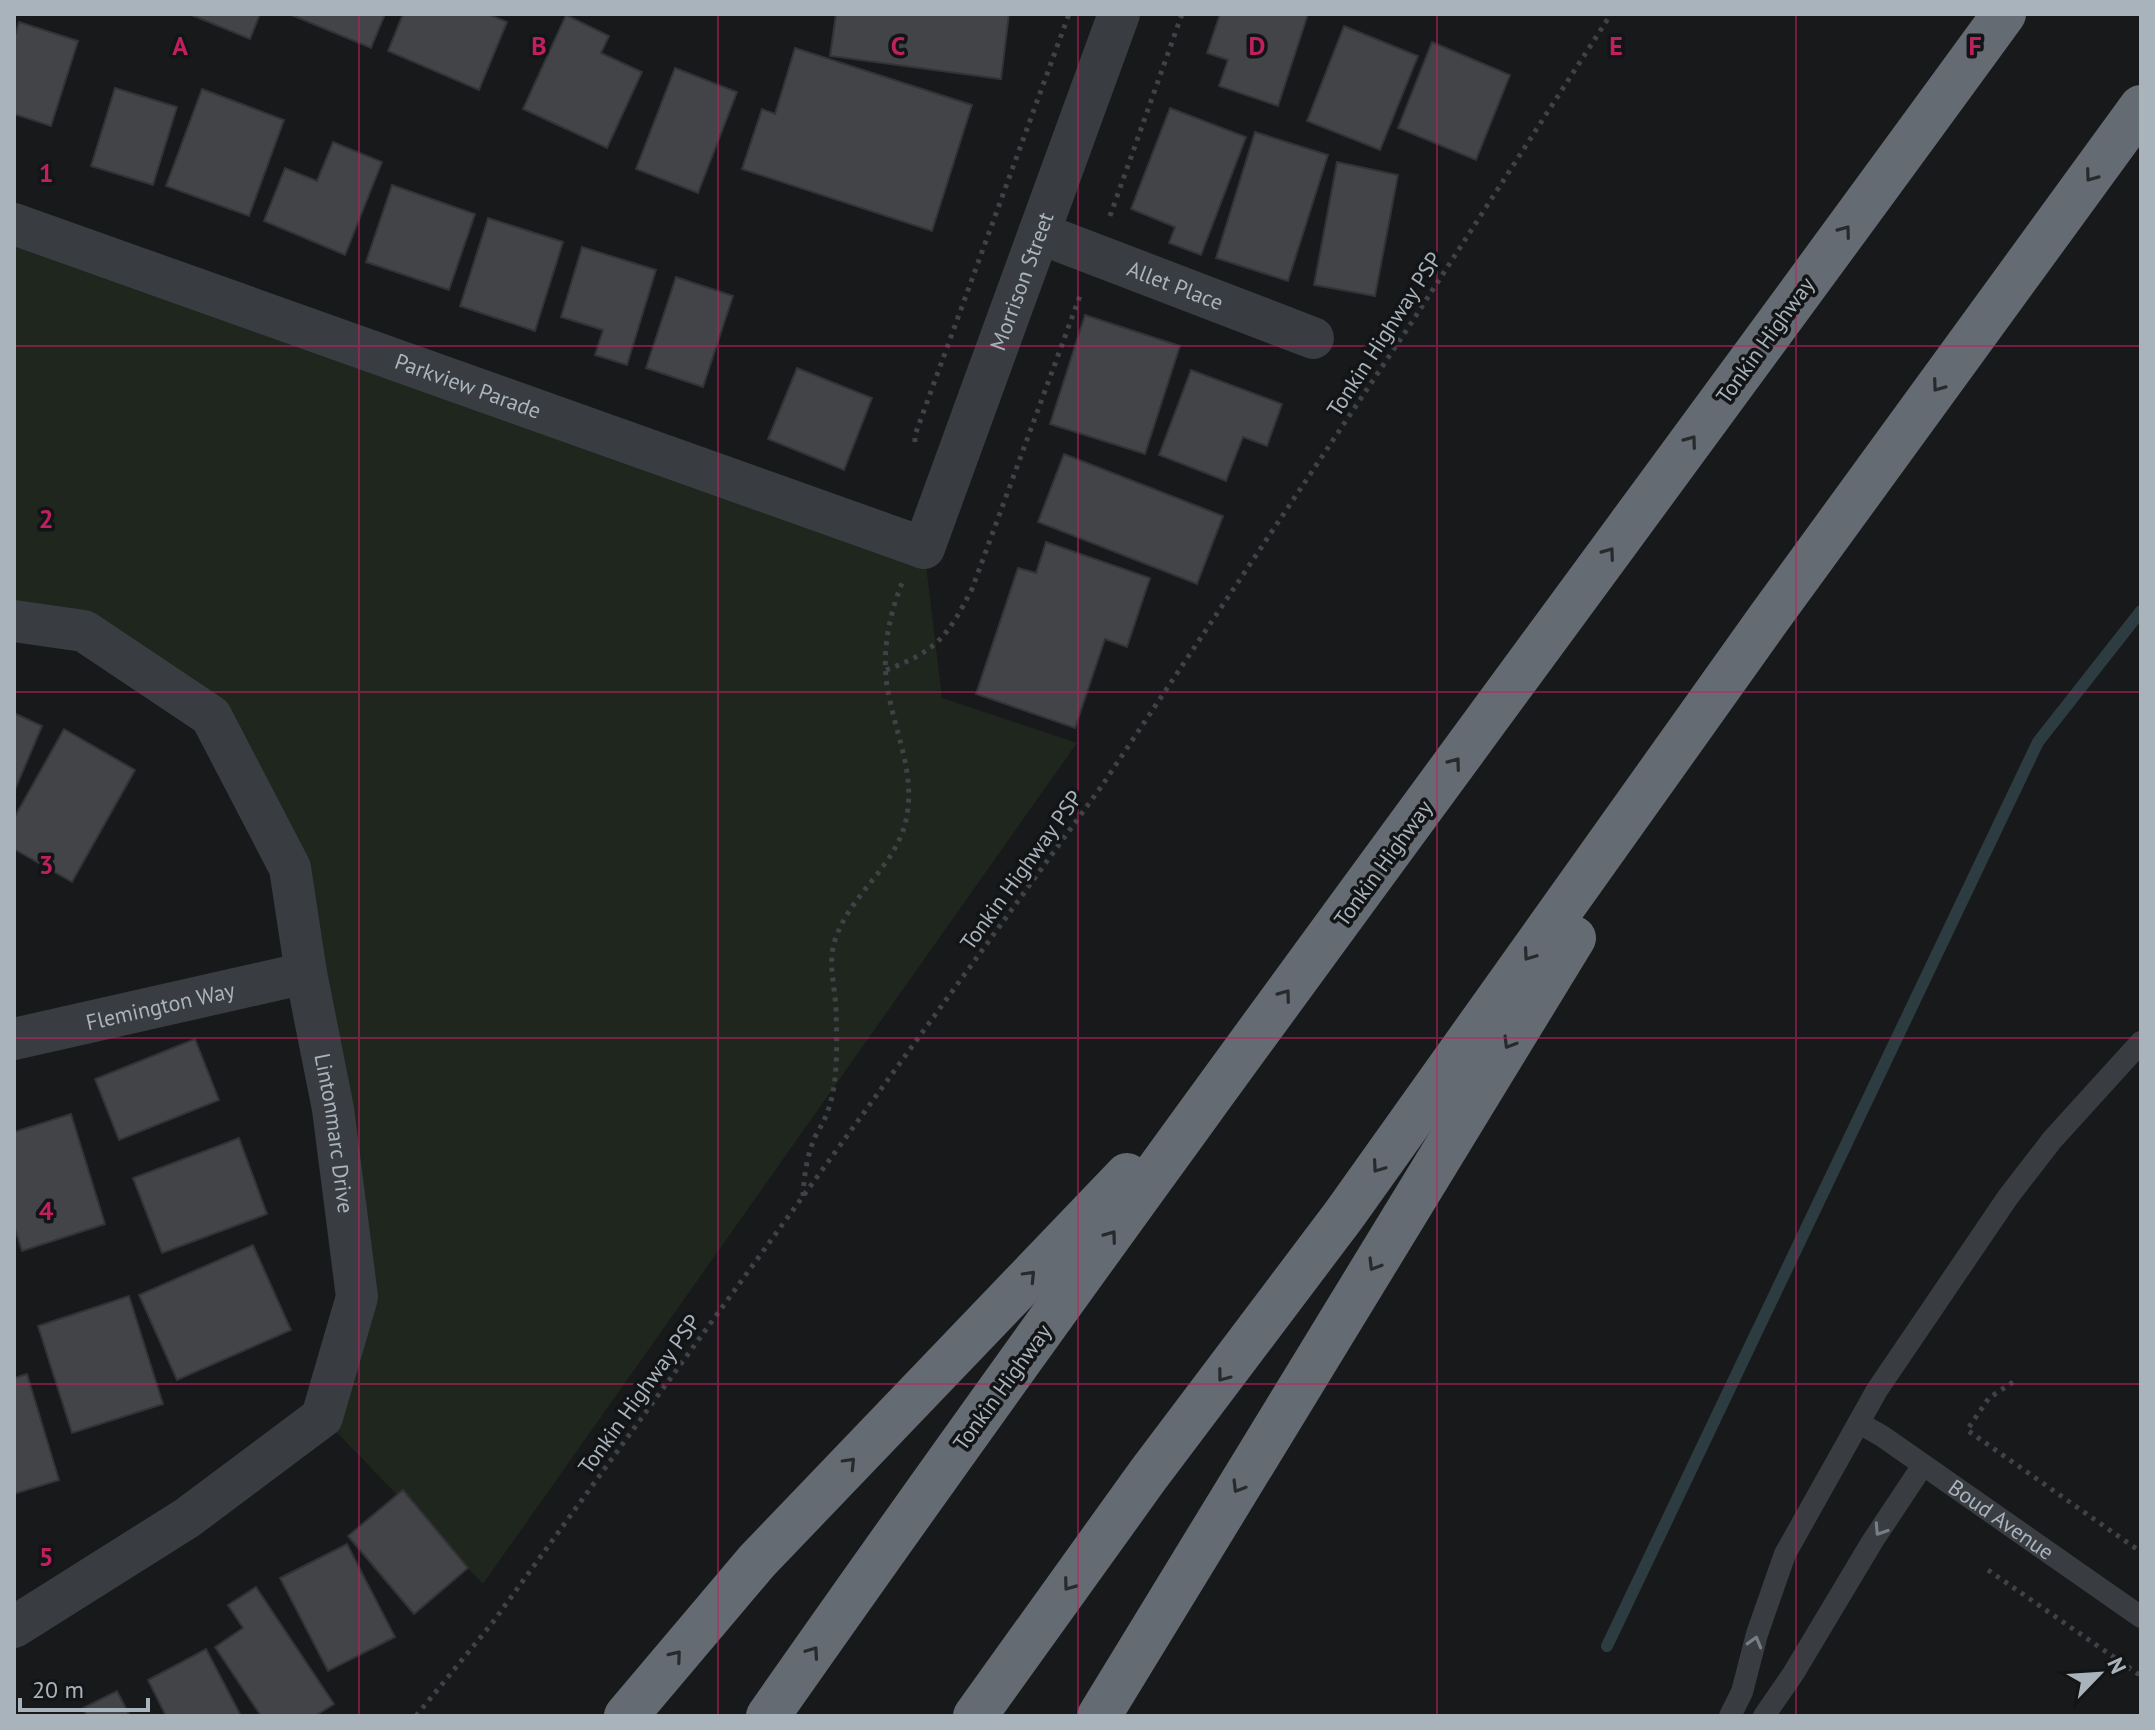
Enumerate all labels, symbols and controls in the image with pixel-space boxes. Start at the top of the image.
text: A [172,29,188,62]
text: B [531,29,547,62]
text: C [891,29,905,62]
text: D [1249,29,1265,62]
text: E [1609,29,1623,62]
text: F [1968,29,1982,62]
text: 1 [39,156,53,189]
one-way arrow [2086,167,2101,181]
street label: Morrison Street [983,208,1060,354]
one-way arrow [1835,225,1850,240]
street label: Tonkin Highway PSP [1320,246,1448,422]
street label: Allet Place [1123,254,1227,316]
street label: Tonkin Highway [1710,271,1821,409]
street label: Parkview Parade [391,347,545,425]
one-way arrow [1933,377,1948,392]
one-way arrow [1682,435,1696,449]
text: 2 [39,502,53,535]
one-way arrow [1599,547,1614,562]
one-way arrow [1446,757,1460,772]
street label: Tonkin Highway PSP [954,785,1088,955]
street label: Tonkin Highway [1328,794,1439,932]
text: 3 [39,848,53,881]
one-way arrow [1524,947,1538,961]
street label: Flemington Way [83,975,238,1036]
one-way arrow [1276,990,1290,1004]
one-way arrow [1504,1034,1519,1049]
street label: Lintonmarc Drive [308,1051,360,1215]
one-way arrow [1373,1158,1388,1173]
text: 4 [39,1194,54,1227]
one-way arrow [1101,1230,1116,1245]
one-way arrow [1368,1256,1384,1271]
one-way arrow [1021,1271,1036,1285]
street label: Tonkin Highway PSP [572,1309,706,1479]
street label: Tonkin Highway [947,1318,1058,1456]
one-way arrow [1218,1367,1232,1382]
one-way arrow [841,1458,855,1472]
street label: Boud Avenue [1943,1473,2059,1566]
one-way arrow [1233,1478,1248,1493]
one-way arrow [1874,1521,1889,1536]
text: 5 [39,1540,53,1573]
one-way arrow [1064,1577,1079,1591]
north arrow [2059,1634,2139,1714]
one-way arrow [1746,1636,1762,1650]
one-way arrow [803,1647,818,1661]
one-way arrow [666,1651,681,1666]
text: N [2101,1653,2133,1678]
scale bar [20,1662,148,1712]
text: 20 m [32,1674,84,1705]

